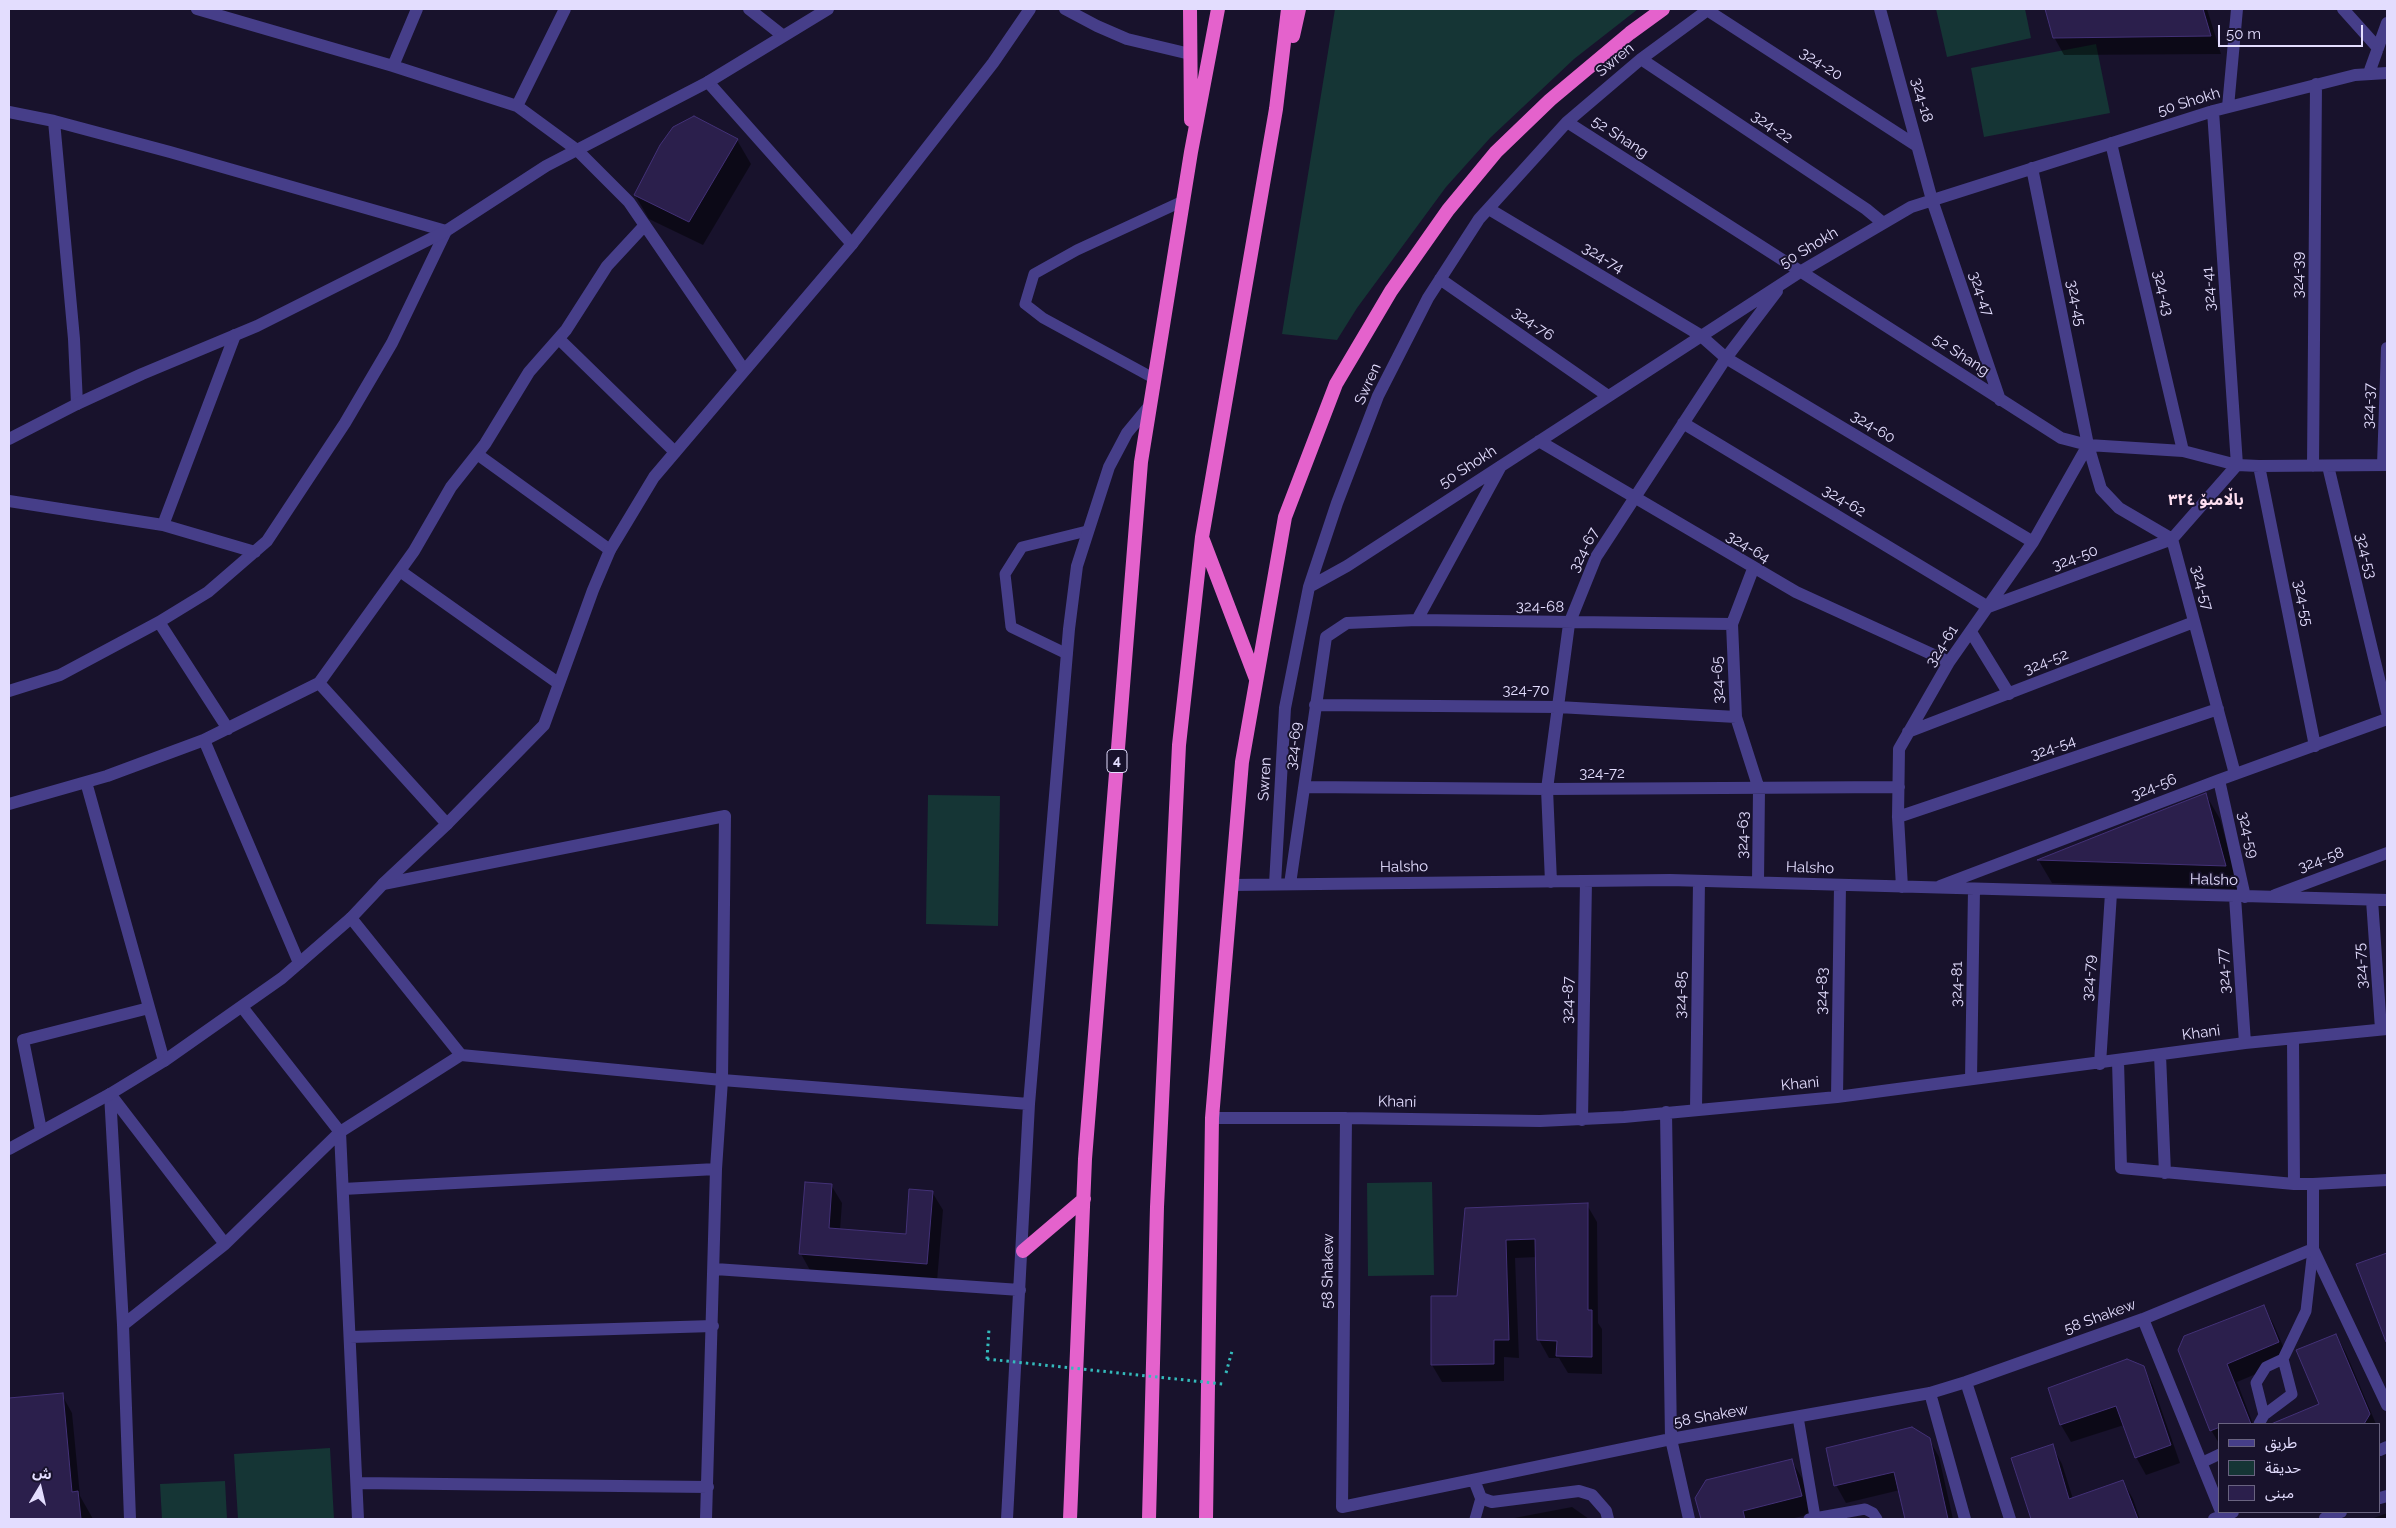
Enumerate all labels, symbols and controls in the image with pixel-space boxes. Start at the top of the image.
scale bar [2221,15,2366,47]
text: 50 m [2226,25,2261,43]
street label: Swren [1592,39,1638,81]
street label: 324-20 [1796,44,1846,84]
street label: 324-18 [1907,76,1937,124]
street label: 50 Shokh [2155,84,2223,120]
street label: 324-22 [1748,107,1796,147]
street label: 52 Shang [1588,112,1652,162]
street label: 50 Shokh [1777,224,1841,272]
street label: 324-74 [1579,239,1627,277]
street label: 324-39 [2289,252,2307,298]
street label: 324-41 [2198,266,2220,312]
street label: 324-43 [2149,268,2177,318]
street label: 324-47 [1965,269,1997,319]
street label: 324-45 [2063,278,2089,328]
street label: 324-76 [1509,303,1557,345]
street label: 52 Shang [1929,330,1993,380]
street label: Swren [1351,360,1385,408]
street label: 324-37 [2359,383,2379,429]
street label: 324-60 [1848,407,1898,447]
street label: 50 Shokh [1436,442,1500,492]
street label: 324-62 [1819,481,1869,521]
district label: باڵامبۆ ٣٢٤ [2168,490,2244,510]
street label: 324-67 [1565,525,1603,575]
street label: 324-64 [1723,527,1773,567]
street label: 324-53 [2352,531,2380,581]
street label: 324-50 [2050,541,2100,575]
street label: 324-57 [2187,563,2217,613]
street label: 324-55 [2290,578,2316,628]
street label: 324-68 [1516,598,1564,616]
street label: 324-61 [1922,622,1962,670]
street label: 324-52 [2021,645,2071,679]
street label: 324-65 [1708,656,1728,704]
street label: 324-70 [1503,681,1549,699]
street label: 324-69 [1282,721,1306,771]
street label: 324-54 [2028,732,2078,764]
road number: 4 [1107,749,1127,772]
street label: Swren [1255,757,1275,801]
street label: 324-72 [1579,764,1625,782]
street label: 324-56 [2129,770,2179,804]
street label: 324-59 [2234,810,2262,860]
street label: 324-63 [1734,811,1752,859]
street label: 324-58 [2296,843,2346,877]
street label: Halsho [1380,858,1428,876]
street label: Halsho [1786,858,1834,878]
street label: Halsho [2190,871,2238,889]
street label: 324-75 [2350,943,2372,989]
street label: 324-77 [2213,948,2235,994]
street label: 324-79 [2078,954,2100,1002]
street label: 324-81 [1948,961,1966,1007]
street label: 324-83 [1813,967,1831,1015]
street label: 324-85 [1672,971,1690,1019]
street label: 324-87 [1559,976,1577,1024]
street label: Khani [2181,1022,2221,1044]
street label: Khani [1780,1073,1820,1095]
street label: Khani [1378,1093,1416,1111]
street label: 58 Shakew [1318,1233,1338,1309]
street label: 58 Shakew [2062,1296,2138,1338]
street label: 58 Shakew [1672,1401,1750,1431]
legend [2218,1423,2381,1513]
text: طريق [2265,1434,2297,1452]
text: حديقة [2265,1459,2301,1477]
north arrow [15,1463,65,1513]
text: ش [32,1464,53,1483]
text: مبنى [2265,1484,2294,1502]

